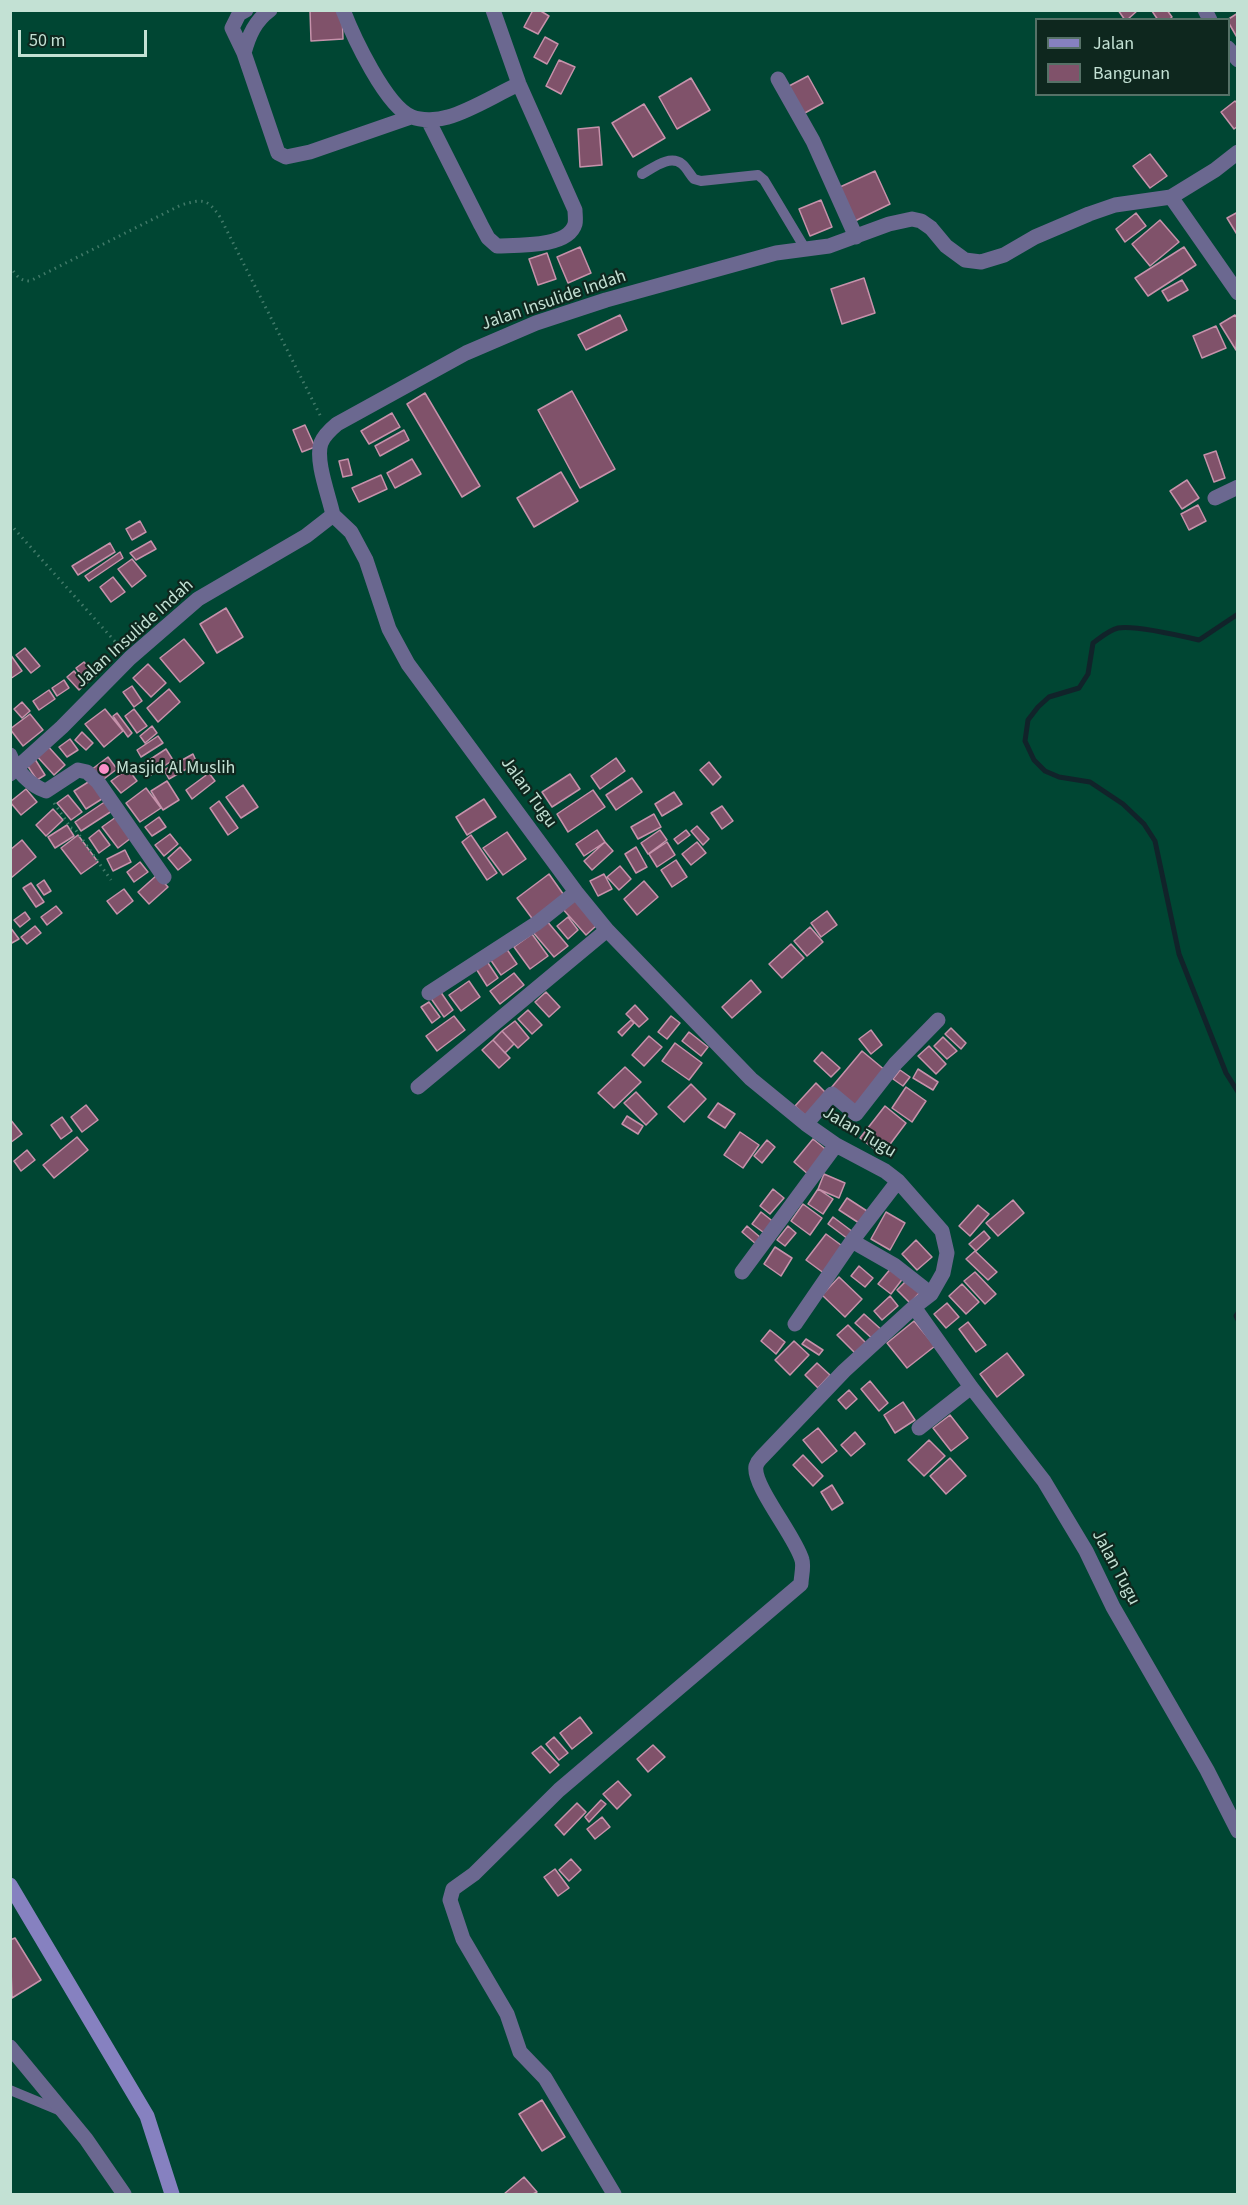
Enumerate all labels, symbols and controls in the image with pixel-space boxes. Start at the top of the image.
scale bar [21,18,150,56]
legend [1035,18,1230,96]
text: 50 m [29,28,65,53]
text: Jalan [1093,31,1134,56]
text: Bangunan [1093,61,1170,86]
street label: Jalan Insulide Indah [479,266,629,336]
street label: Jalan Insulide Indah [71,575,199,693]
street label: Jalan Tugu [495,753,561,833]
place label: Masjid Al Muslih [116,758,235,780]
marker: Masjid Al Muslih [97,762,111,776]
street label: Jalan Tugu [818,1103,900,1163]
street label: Jalan Tugu [1086,1527,1144,1609]

